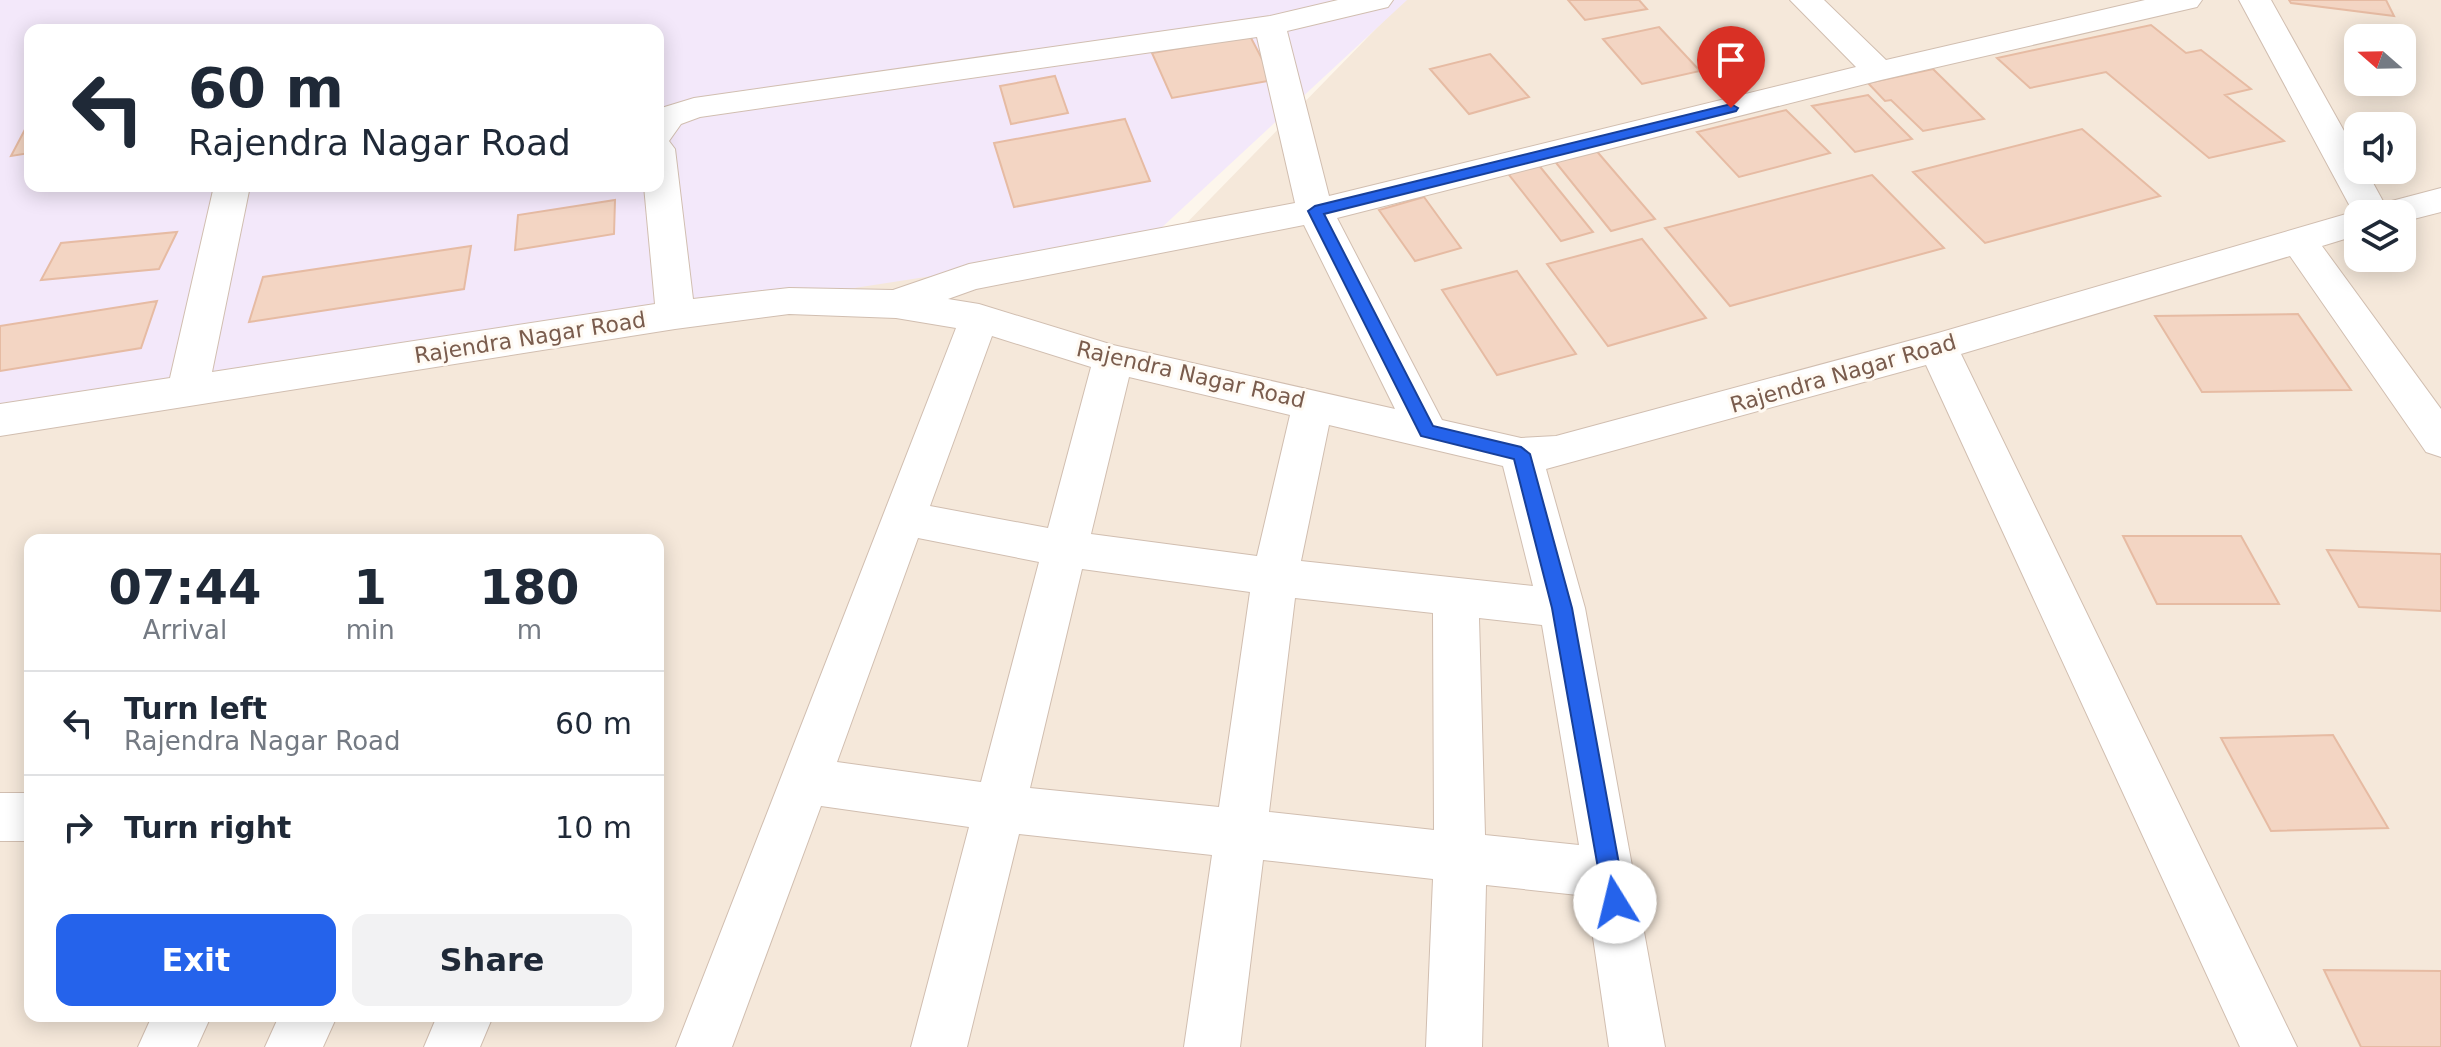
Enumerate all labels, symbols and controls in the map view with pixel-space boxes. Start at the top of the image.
north arrow [2344,24,2416,96]
map controls [2344,24,2416,272]
pin [1697,26,1765,108]
icon: arrive [1709,38,1753,82]
text: 60 m [188,55,344,120]
icon: left [56,56,160,160]
button: sound [2344,112,2416,184]
text: Rajendra Nagar Road [188,122,571,163]
button: layers [2344,200,2416,272]
street label: Rajendra Nagar Road [413,307,648,368]
street label: Rajendra Nagar Road [1727,329,1959,418]
street label: Rajendra Nagar Road [1074,336,1308,413]
text: 07:44 [108,559,261,615]
text: 1 [354,559,387,615]
text: 180 [479,559,579,615]
text: Arrival [143,615,227,645]
text: min [346,615,395,645]
text: m [517,615,542,645]
text: Turn left [124,691,267,726]
icon: left [56,701,100,745]
text: 60 m [555,706,632,741]
text: Rajendra Nagar Road [124,726,401,756]
icon: right [56,805,100,849]
text: Turn right [124,810,291,845]
text: 10 m [555,810,632,845]
position arrow [1573,860,1657,944]
button: Exit [56,914,336,1006]
button: Share [352,914,632,1006]

